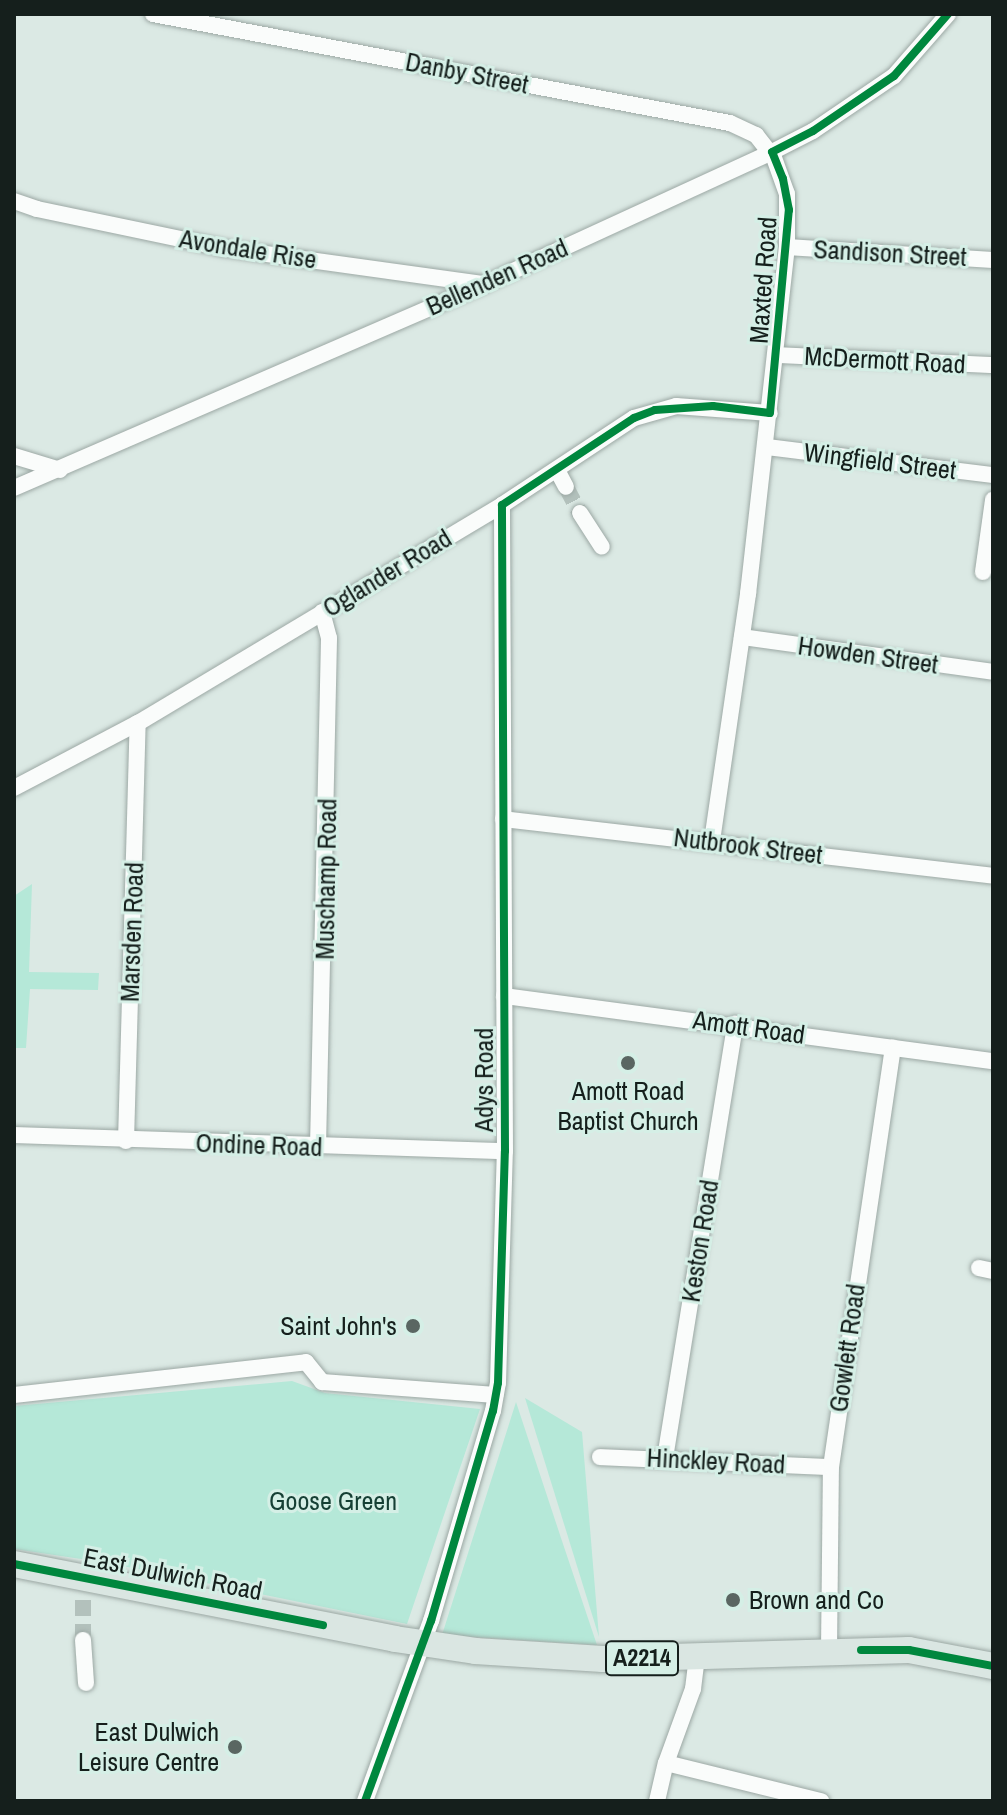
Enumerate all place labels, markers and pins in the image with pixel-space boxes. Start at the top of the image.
marker: Amott Road Baptist Church [619,1054,637,1072]
place label: Amott Road Baptist Church [557,1075,699,1136]
place label: Saint John's [280,1310,397,1342]
marker: Saint John's [404,1317,422,1335]
place label: Brown and Co [749,1584,884,1616]
marker: Brown and Co [724,1591,742,1609]
place label: East Dulwich Leisure Centre [78,1716,219,1778]
marker: East Dulwich Leisure Centre [226,1738,244,1756]

